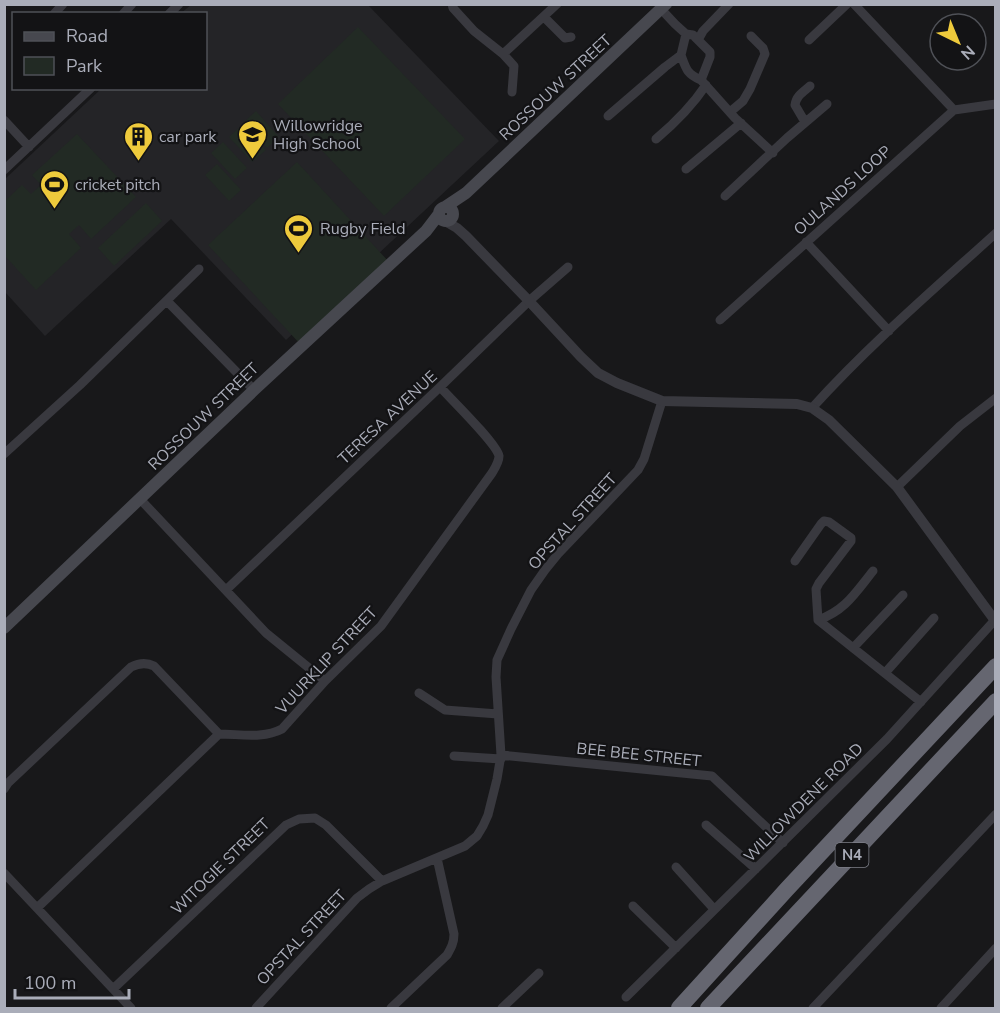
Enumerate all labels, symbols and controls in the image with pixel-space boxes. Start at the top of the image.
legend [12,12,207,90]
north arrow [928,12,988,72]
text: Road [66,24,108,48]
street label: ROSSOUW STREET [495,30,617,146]
text: N [956,40,979,64]
text: Park [66,54,103,78]
place label: Willowridge High School [273,115,363,155]
school or university icon: Willowridge High School [236,118,268,160]
building icon: car park [122,120,154,162]
place label: car park [159,126,217,148]
street label: OULANDS LOOP [789,141,896,241]
sports icon: cricket pitch [38,168,70,210]
place label: cricket pitch [75,174,160,196]
sports icon: Rugby Field [283,212,315,254]
place label: Rugby Field [320,218,406,240]
street label: ROSSOUW STREET [143,358,264,475]
street label: TERESA AVENUE [333,366,442,470]
street label: OPSTAL STREET [523,468,622,575]
street label: VUURKLIP STREET [270,602,383,720]
street label: BEE BEE STREET [575,738,703,773]
street label: WILLOWDENE ROAD [739,738,868,867]
street label: WITOGIE STREET [166,813,275,920]
road number: N4 [836,843,868,867]
street label: OPSTAL STREET [252,885,352,990]
scale bar [15,962,129,1000]
text: 100 m [24,971,76,995]

